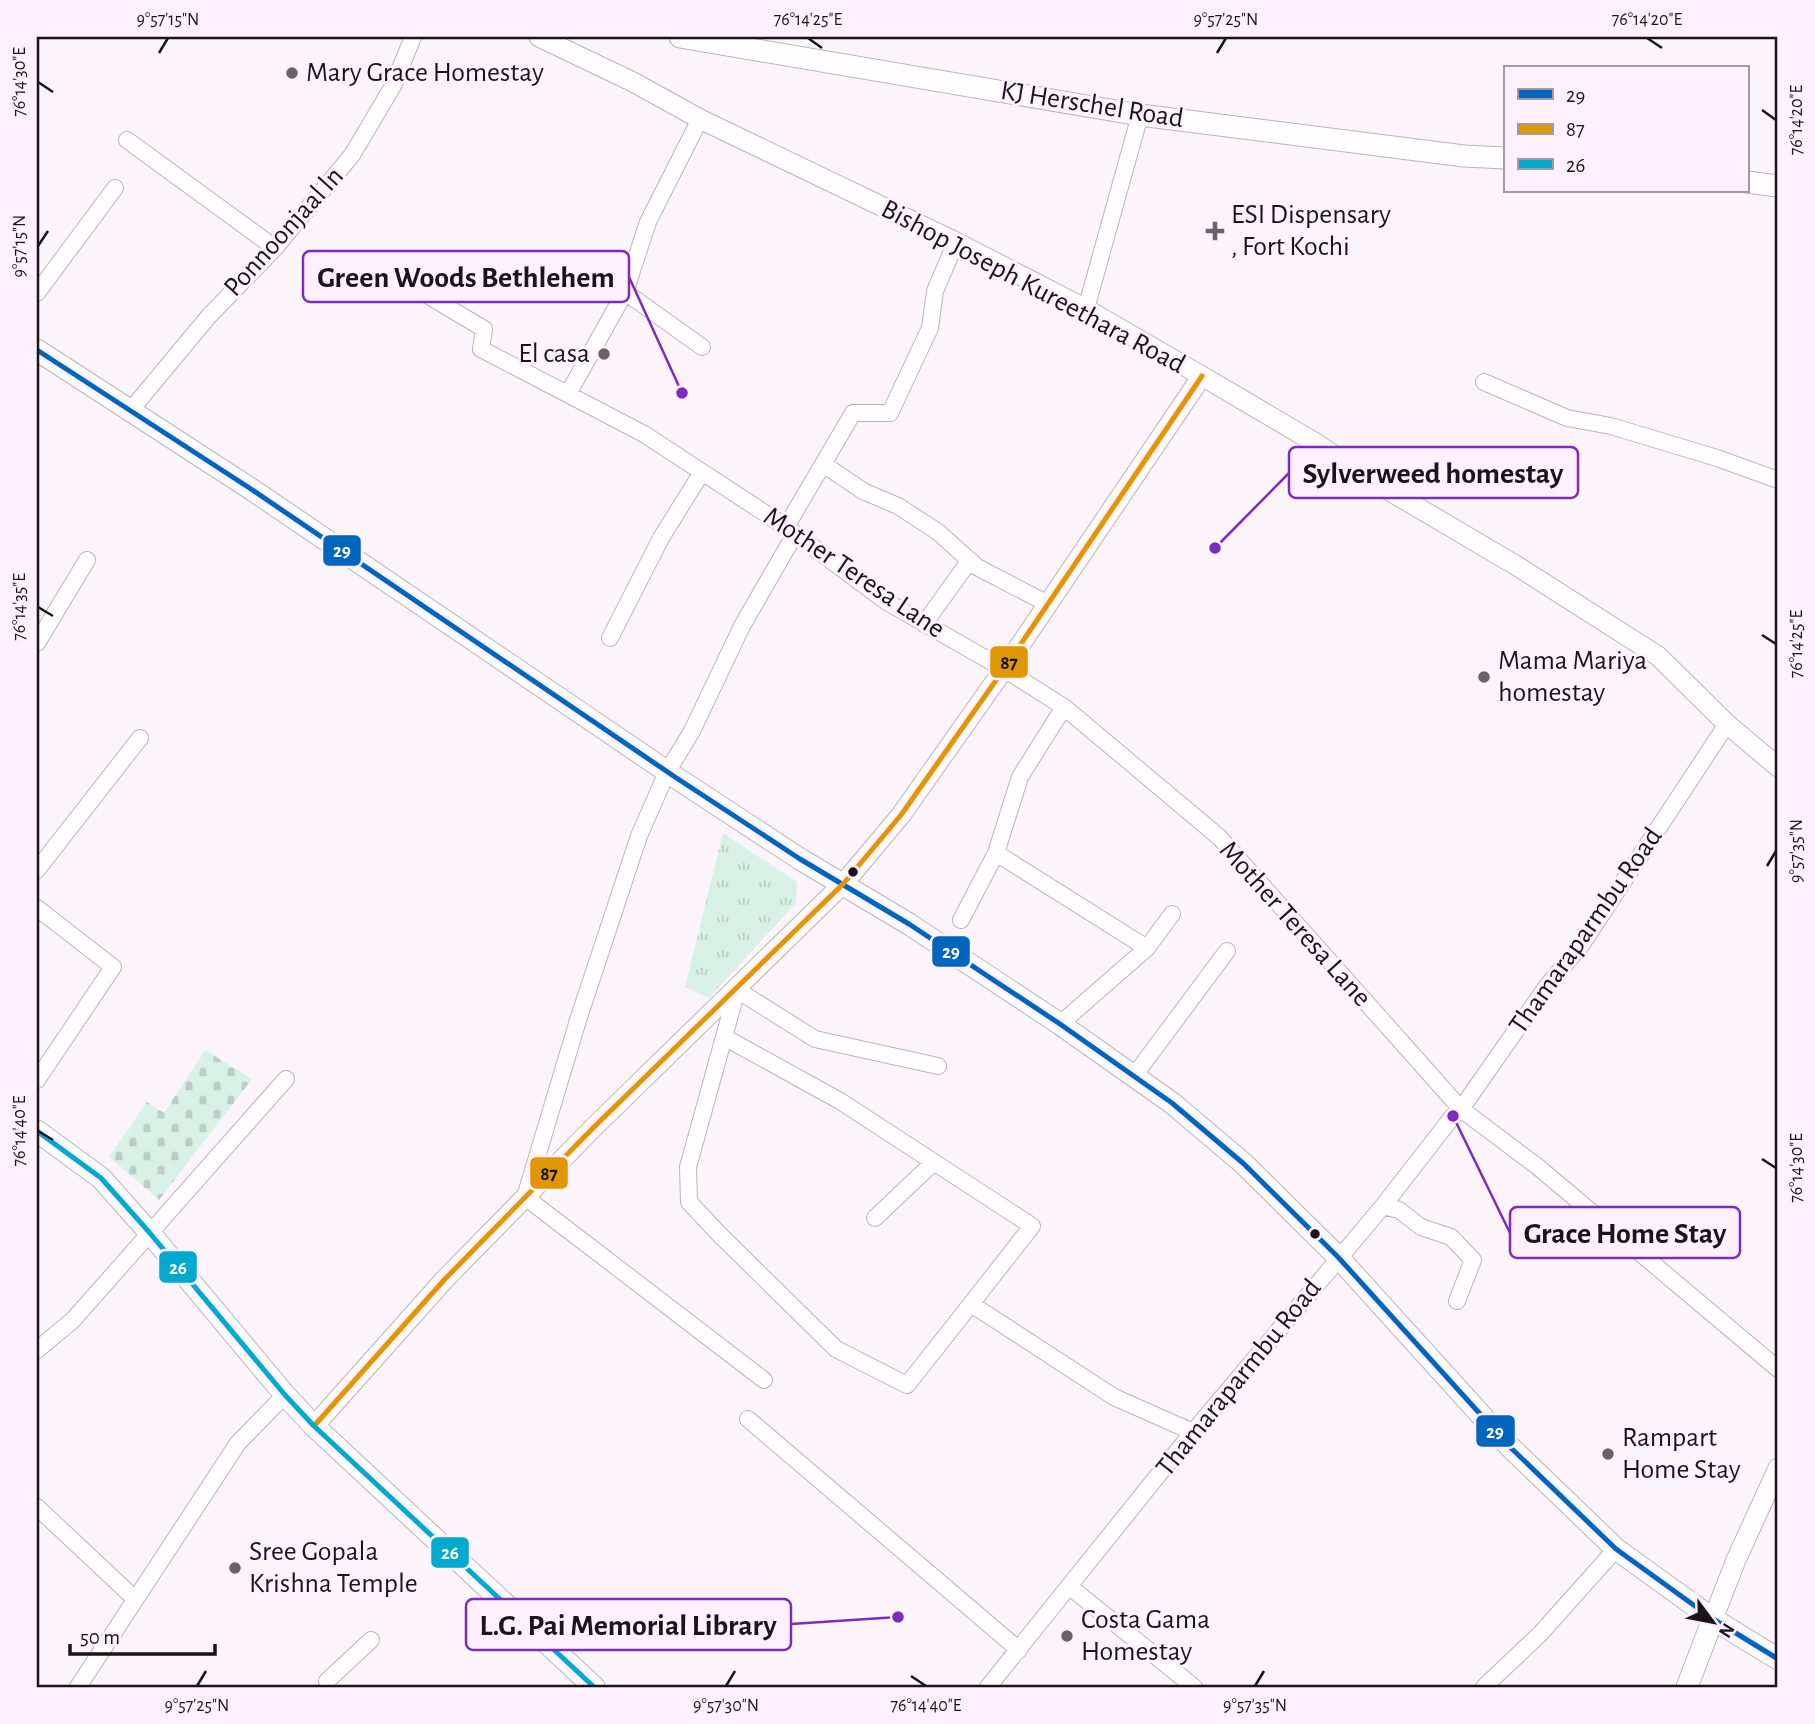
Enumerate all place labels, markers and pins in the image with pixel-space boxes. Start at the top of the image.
place label: Mary Grace Homestay [306,59,544,87]
marker: Mary Grace Homestay [284,65,300,81]
place label: ESI Dispensary , Fort Kochi [1231,201,1391,261]
marker: ESI Dispensary , Fort Kochi [1205,221,1225,241]
callout: Green Woods Bethlehem [303,251,629,302]
place label: El casa [518,340,590,368]
marker: El casa [596,346,612,362]
callout: Sylverweed homestay [1289,447,1578,498]
place label: Mama Mariya homestay [1498,647,1647,707]
marker: Mama Mariya homestay [1476,669,1492,685]
unlabelled marker [846,865,860,879]
callout: Grace Home Stay [1510,1207,1740,1258]
unlabelled marker [1308,1227,1322,1241]
place label: Rampart Home Stay [1622,1424,1741,1484]
marker: Rampart Home Stay [1600,1446,1616,1462]
place label: Sree Gopala Krishna Temple [249,1538,418,1598]
marker: Sree Gopala Krishna Temple [227,1560,243,1576]
callout: L.G. Pai Memorial Library [466,1599,791,1650]
place label: Costa Gama Homestay [1081,1606,1210,1666]
marker: Costa Gama Homestay [1059,1628,1075,1644]

